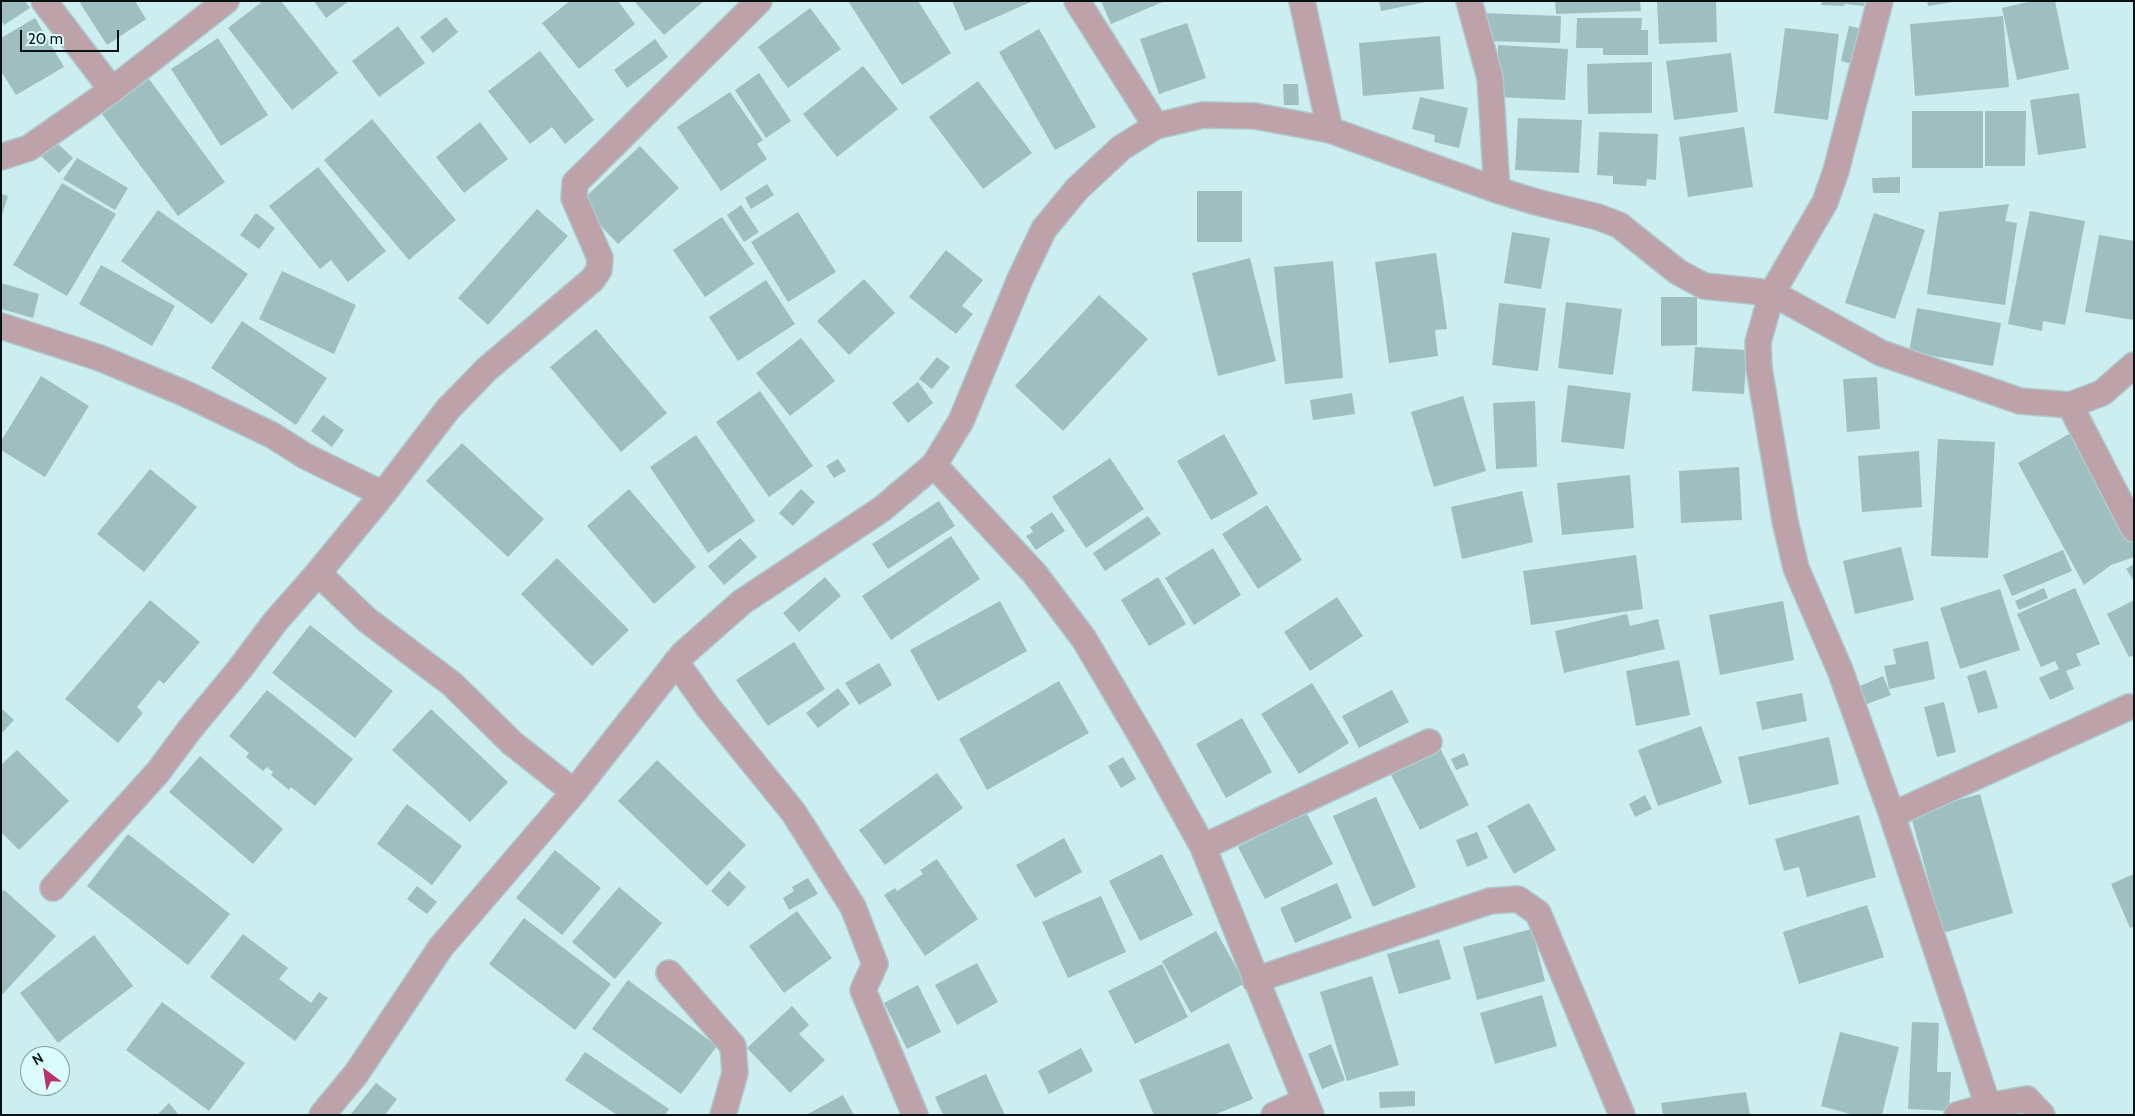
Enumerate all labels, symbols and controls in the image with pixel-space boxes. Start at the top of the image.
scale bar [22,20,121,52]
text: 20 m [28,30,63,48]
north arrow [20,1046,70,1096]
text: N [29,1049,47,1069]

